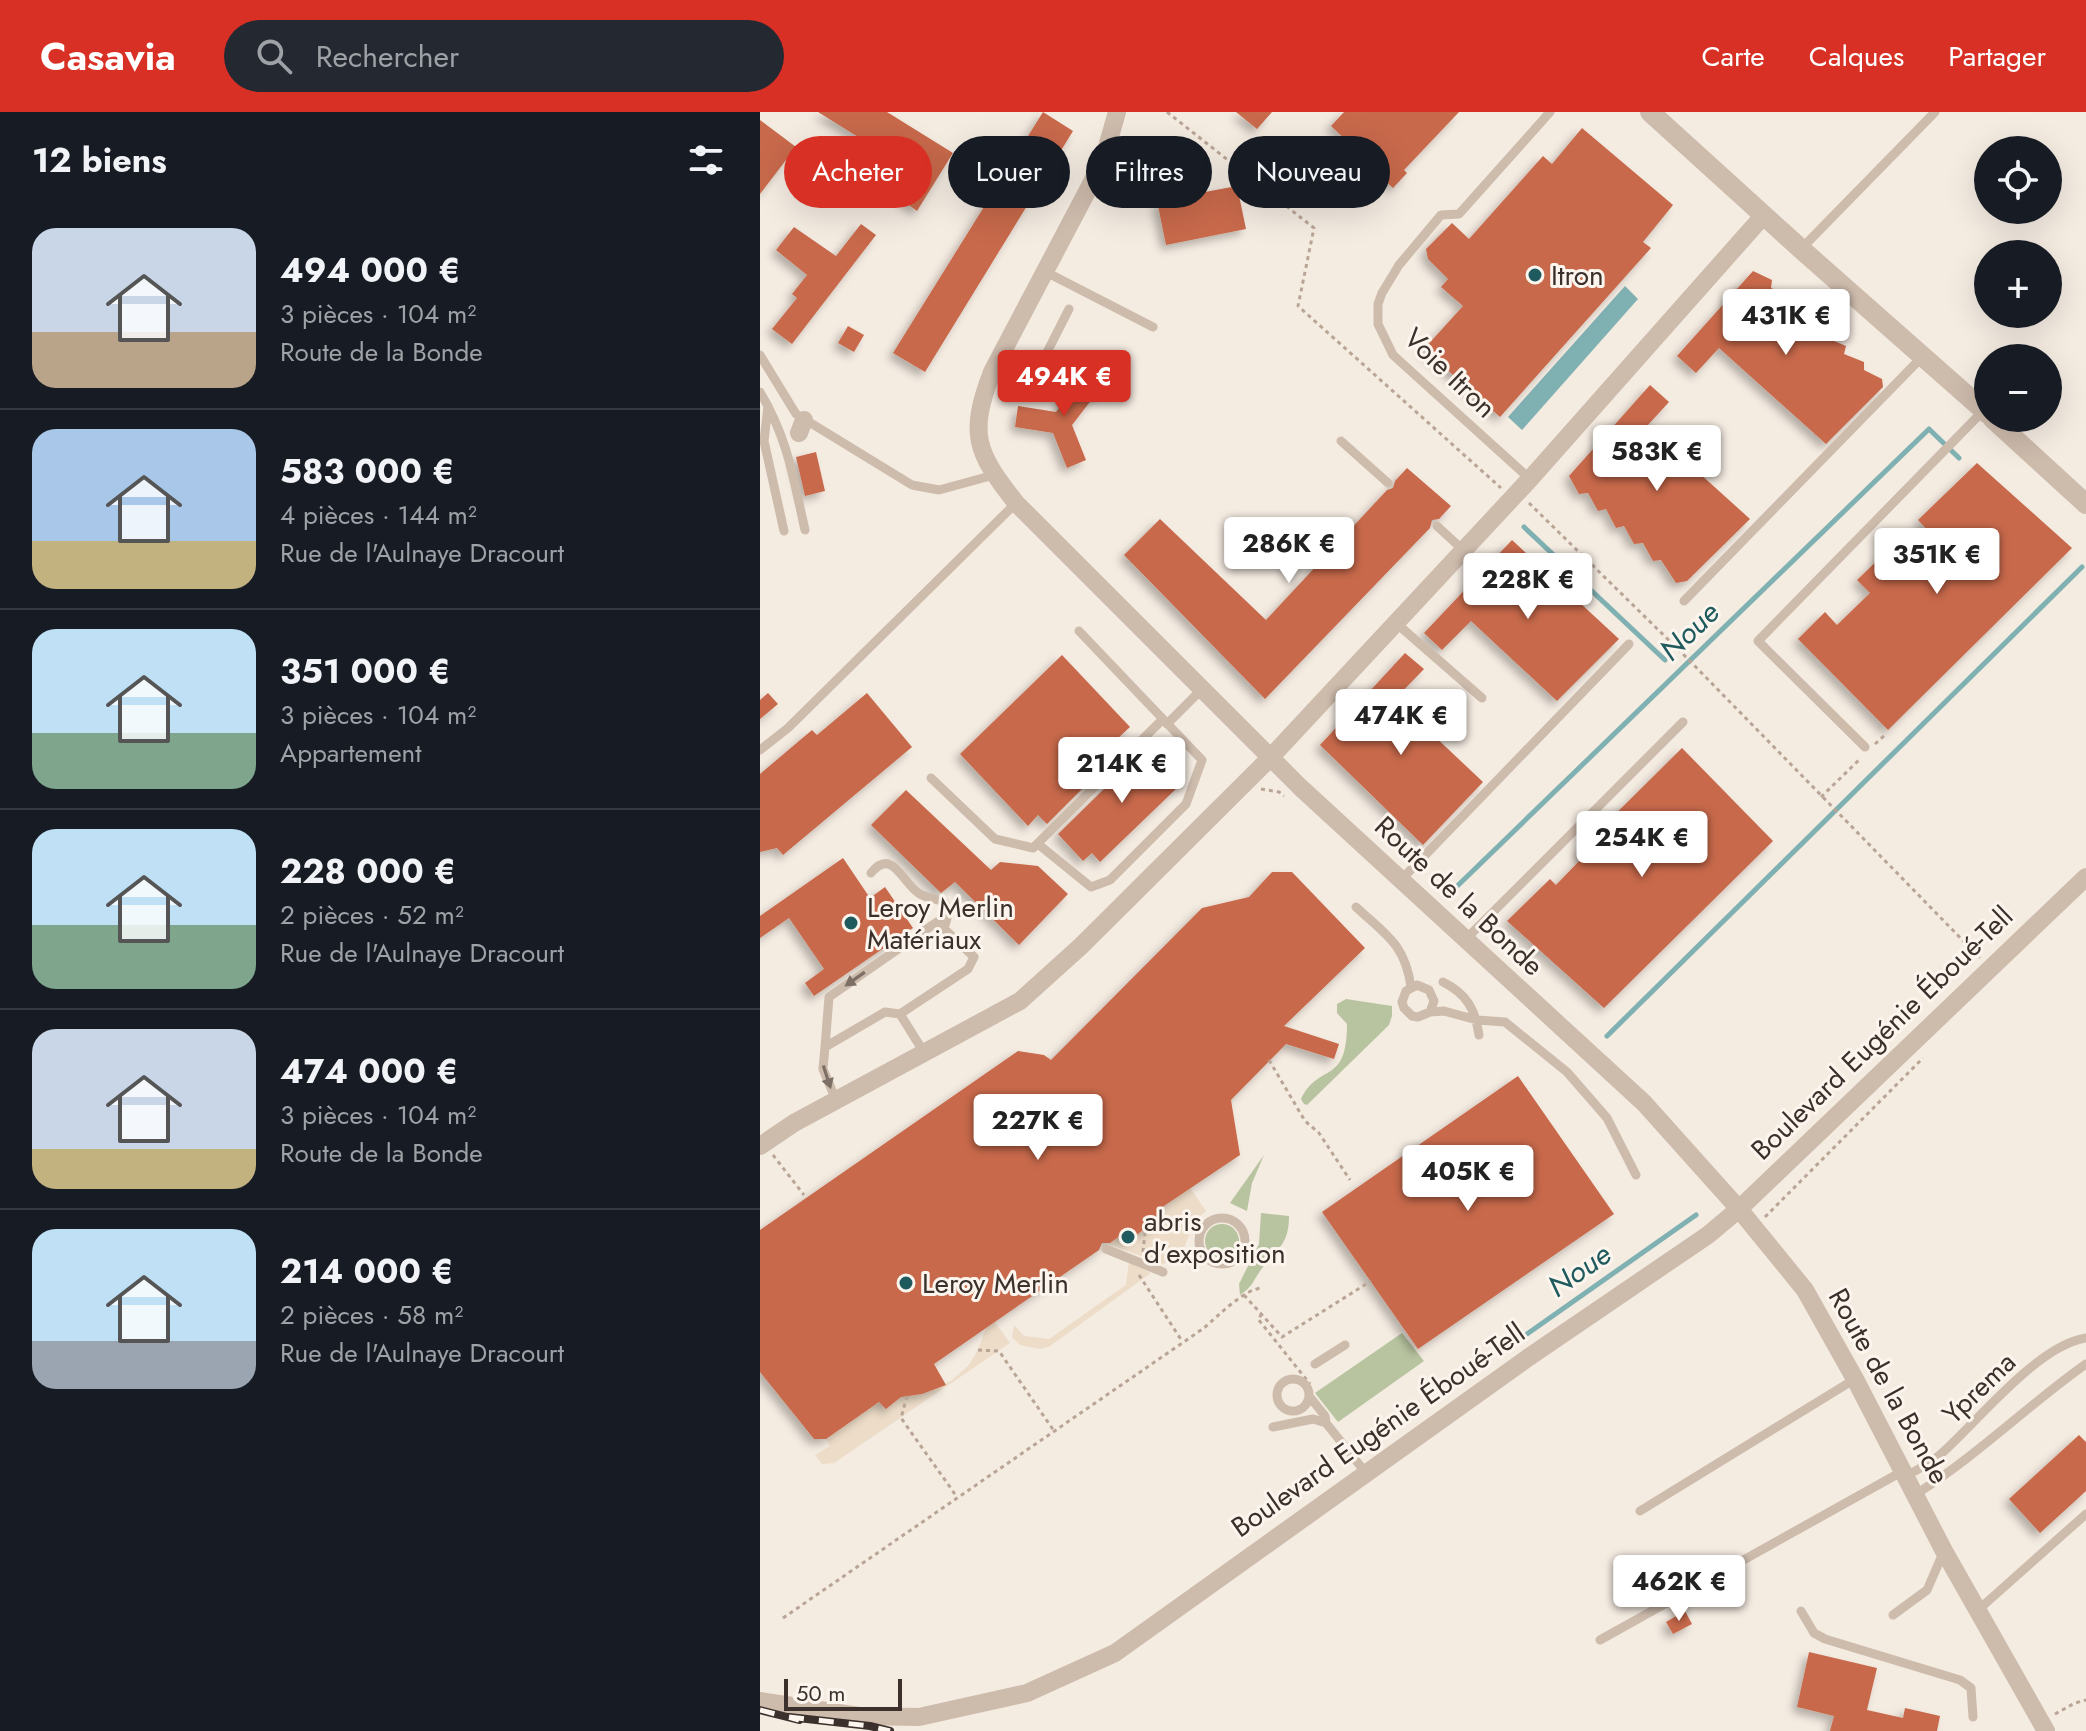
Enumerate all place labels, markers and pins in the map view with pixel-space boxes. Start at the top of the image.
place label: Itron [1551,255,1604,296]
marker: Itron [1526,266,1544,284]
pin: 431K € [1721,289,1851,357]
pin: 494K € [999,350,1129,418]
pin: 583K € [1592,425,1722,493]
pin: 286K € [1224,517,1354,585]
pin: 351K € [1872,528,2002,596]
pin: 228K € [1463,553,1593,621]
pin: 474K € [1336,689,1466,757]
pin: 214K € [1057,737,1187,805]
pin: 254K € [1577,811,1707,879]
place label: Leroy Merlin Matériaux [867,887,1014,960]
marker: Leroy Merlin Matériaux [842,914,860,932]
pin: 227K € [973,1094,1103,1162]
pin: 405K € [1403,1145,1533,1213]
place label: abris d’exposition [1144,1201,1286,1274]
marker: abris d’exposition [1119,1228,1137,1246]
place label: Leroy Merlin [922,1263,1069,1304]
marker: Leroy Merlin [897,1274,915,1292]
pin: 462K € [1614,1555,1744,1623]

